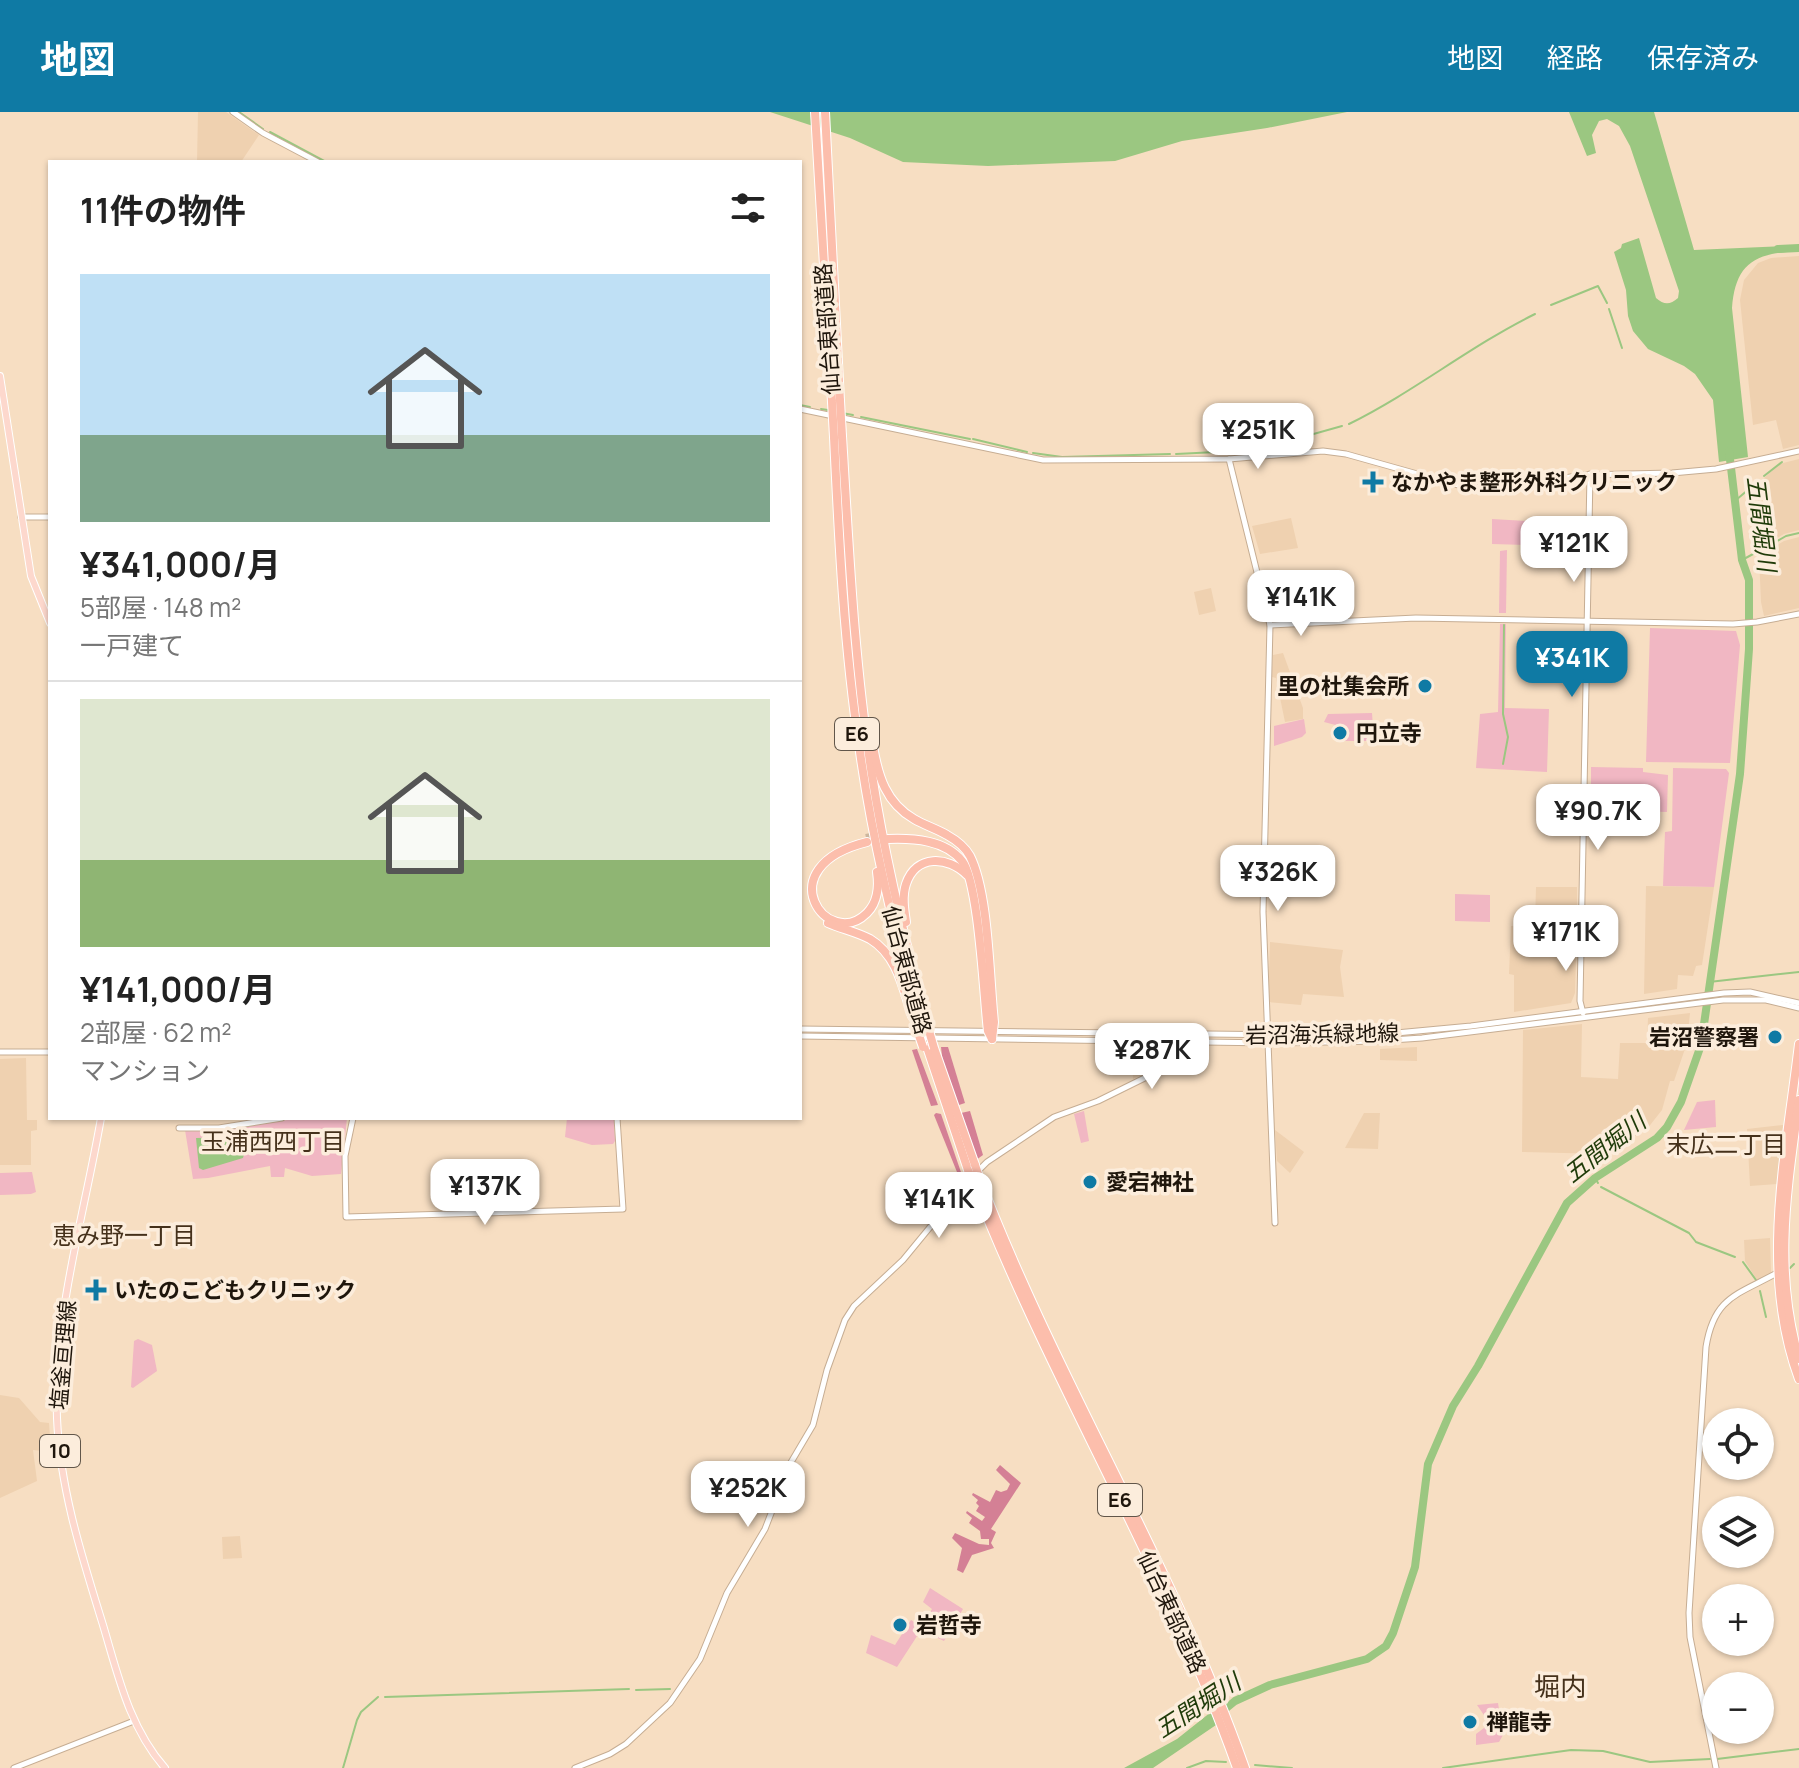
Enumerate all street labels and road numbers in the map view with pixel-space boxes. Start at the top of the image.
street label: 仙台東部道路 [807,262,847,396]
road number: E6 [835,718,879,750]
street label: 仙台東部道路 [875,902,939,1038]
street label: 岩沼海浜緑地線 [1245,1018,1399,1050]
street label: 塩釜亘理線 [43,1299,83,1411]
road number: 10 [40,1435,80,1467]
road number: E6 [1098,1484,1142,1516]
street label: 仙台東部道路 [1131,1546,1213,1678]

